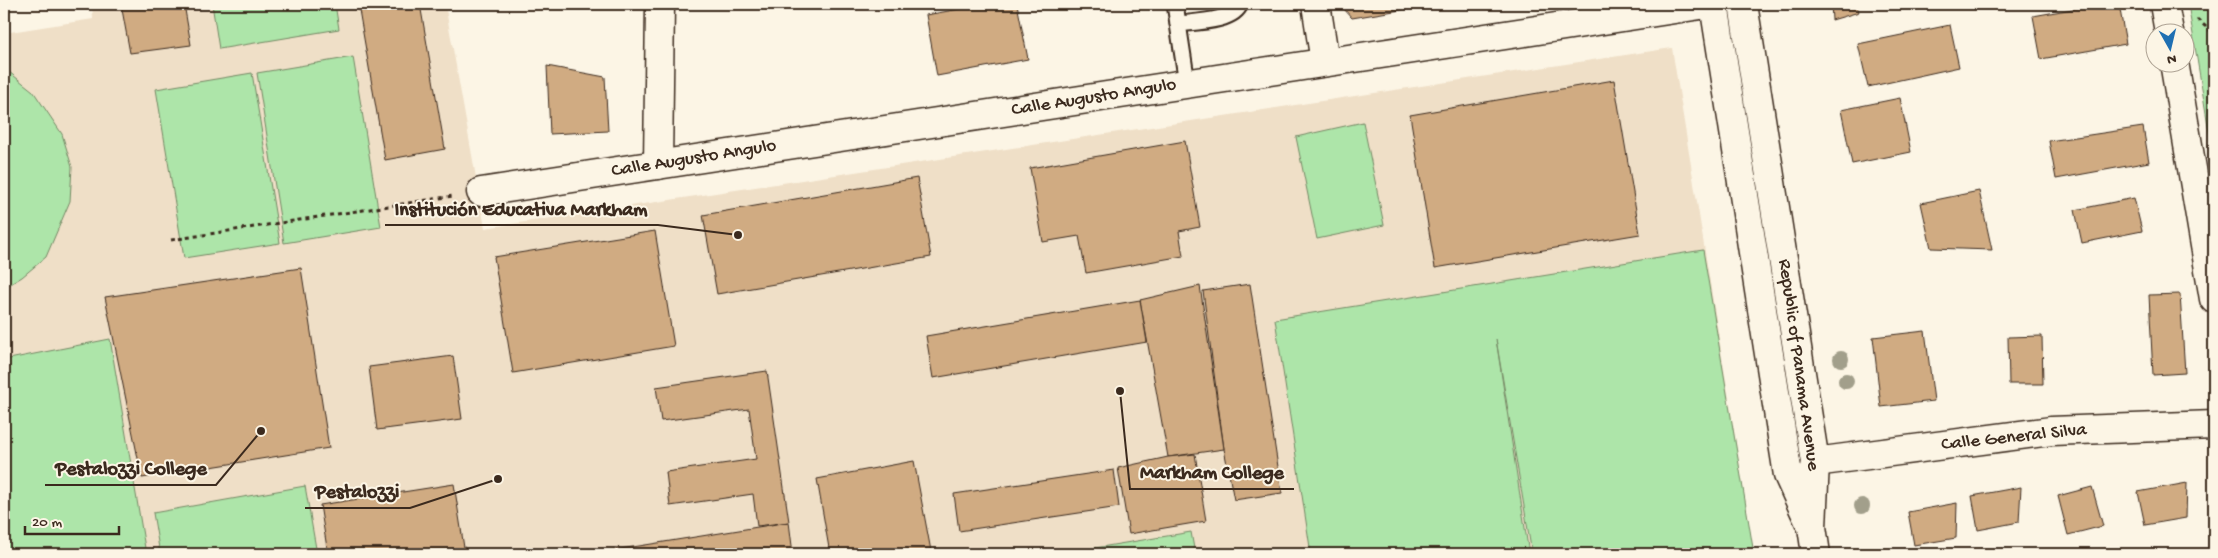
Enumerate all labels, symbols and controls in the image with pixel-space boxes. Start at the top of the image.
north arrow [2146,22,2196,72]
text: N [2166,49,2177,67]
street label: Calle Augusto Angulo [1010,74,1178,122]
street label: Calle Augusto Angulo [610,135,778,183]
callout: Institución Educativa Markham [385,190,658,225]
text: Institución Educativa Markham [394,200,648,223]
street label: Republic of Panama Avenue [1772,258,1824,473]
street label: Calle General Silva [1940,419,2089,457]
callout: Pestalozzi College [45,450,216,485]
callout: Markham College [1130,454,1294,489]
text: Pestalozzi College [54,459,207,482]
text: Markham College [1140,463,1285,486]
callout: Pestalozzi [305,473,410,508]
text: Pestalozzi [314,482,399,505]
scale bar [25,503,119,535]
text: 20 m [32,514,62,532]

